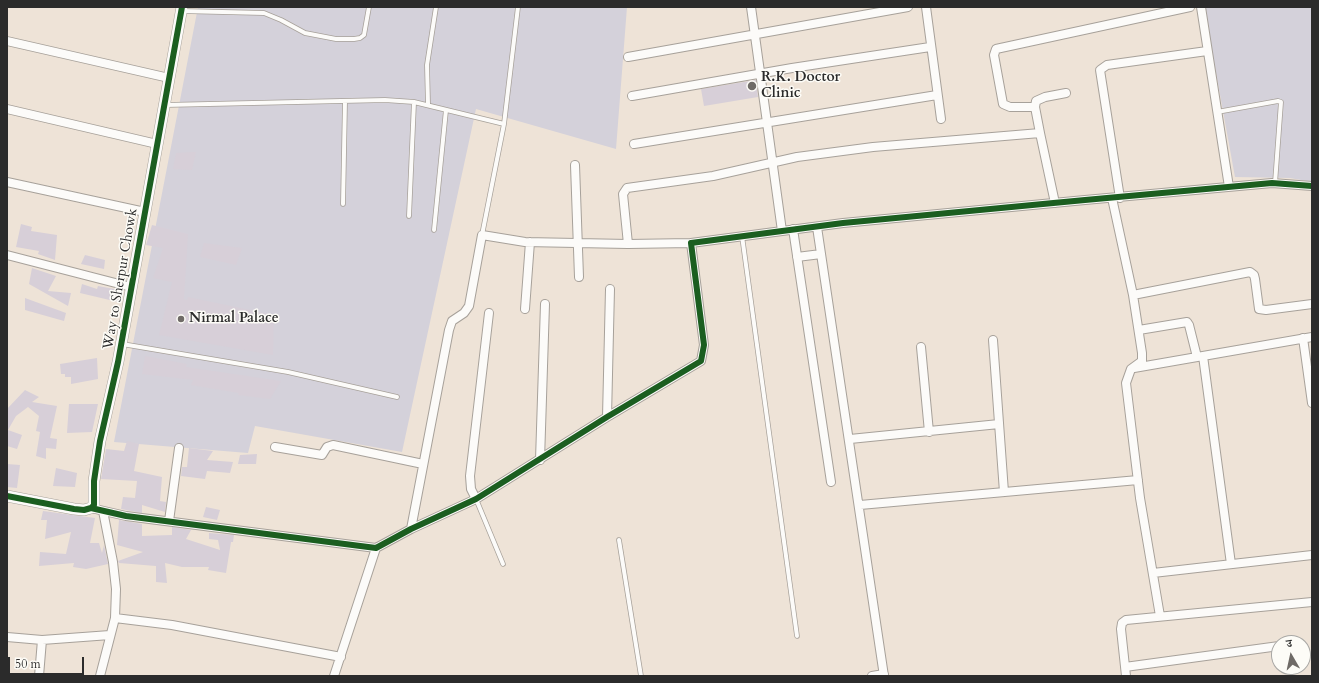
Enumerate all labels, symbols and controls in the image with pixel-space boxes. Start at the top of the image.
place label: R.K. Doctor Clinic [761,70,840,102]
marker: R.K. Doctor Clinic [746,80,758,92]
street label: Way to Sherpur Chowk [100,207,142,351]
place label: Nirmal Palace [189,311,279,327]
marker: Nirmal Palace [176,314,186,324]
north arrow [1271,635,1311,675]
text: उ [1285,636,1293,651]
scale bar [10,649,86,675]
text: 50 m [15,656,41,672]

